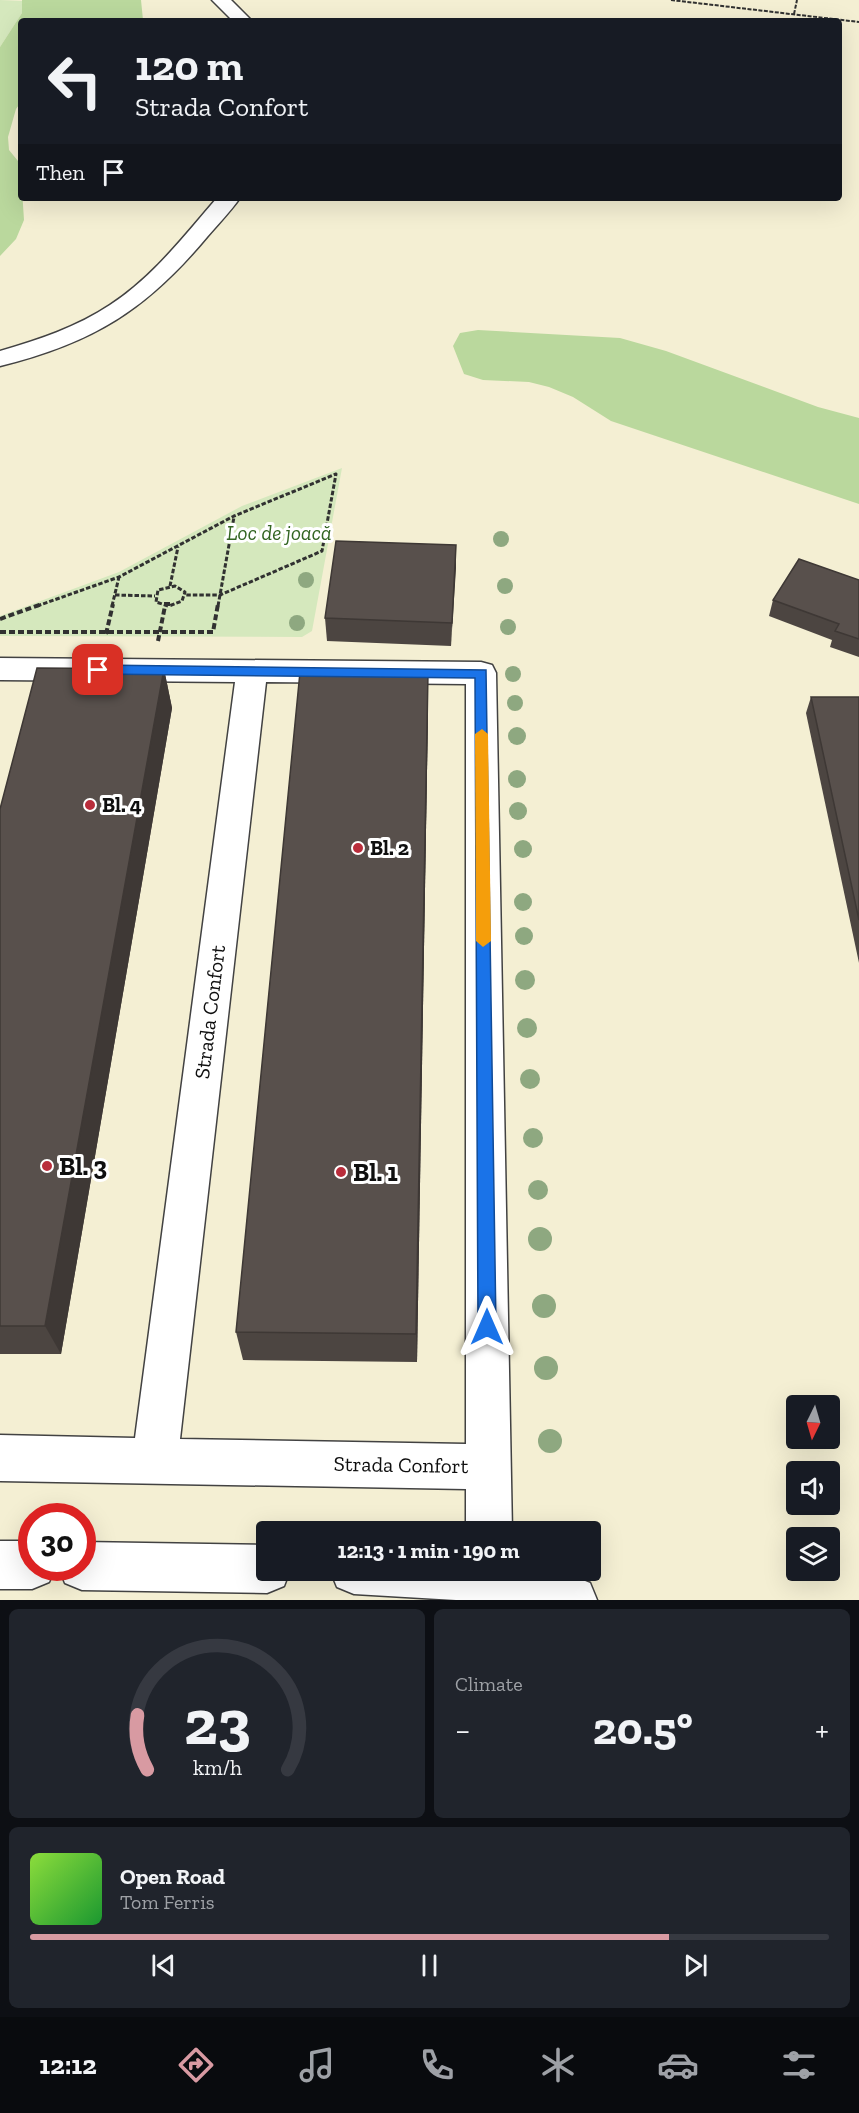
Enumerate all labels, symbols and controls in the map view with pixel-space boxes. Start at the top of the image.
text: 120 m [135,40,243,91]
icon: left [36,42,114,120]
text: Strada Confort [135,91,308,123]
icon: arrive [97,156,130,189]
text: Then [36,159,85,186]
park label: Loc de joacă [227,520,331,545]
pin [72,644,123,695]
icon: arrive [81,653,114,686]
place label: Bl. 4 [102,792,142,817]
marker: Bl. 4 [83,798,97,812]
place label: Bl. 2 [370,835,409,860]
marker: Bl. 2 [351,841,365,855]
street label: Strada Confort [189,943,230,1080]
place label: Bl. 3 [59,1150,107,1182]
place label: Bl. 1 [353,1156,398,1188]
marker: Bl. 3 [40,1159,54,1173]
marker: Bl. 1 [334,1165,348,1179]
position arrow [455,1295,519,1359]
north arrow [786,1395,840,1449]
map controls [786,1395,840,1581]
street label: Strada Confort [333,1451,469,1478]
button: sound [786,1461,840,1515]
speed limit sign: 30 [18,1503,96,1581]
button: layers [786,1527,840,1581]
text: 12:13 · 1 min · 190 m [338,1537,519,1564]
text: Climate [455,1672,523,1696]
text: 23 [184,1685,250,1760]
text: 20.5° [593,1702,693,1756]
text: − [455,1710,470,1749]
text: + [815,1710,829,1749]
text: km/h [193,1756,241,1781]
text: Open Road [120,1863,225,1890]
text: Tom Ferris [120,1890,215,1914]
icon: previous [147,1949,180,1982]
icon: pause [413,1949,446,1982]
icon: next [679,1949,712,1982]
icon: directions [175,2044,217,2086]
icon: music [296,2044,338,2086]
icon: phone [416,2044,458,2086]
icon: climate [537,2044,579,2086]
icon: car [657,2044,699,2086]
icon: filters [778,2044,820,2086]
text: 12:12 [39,2049,97,2081]

